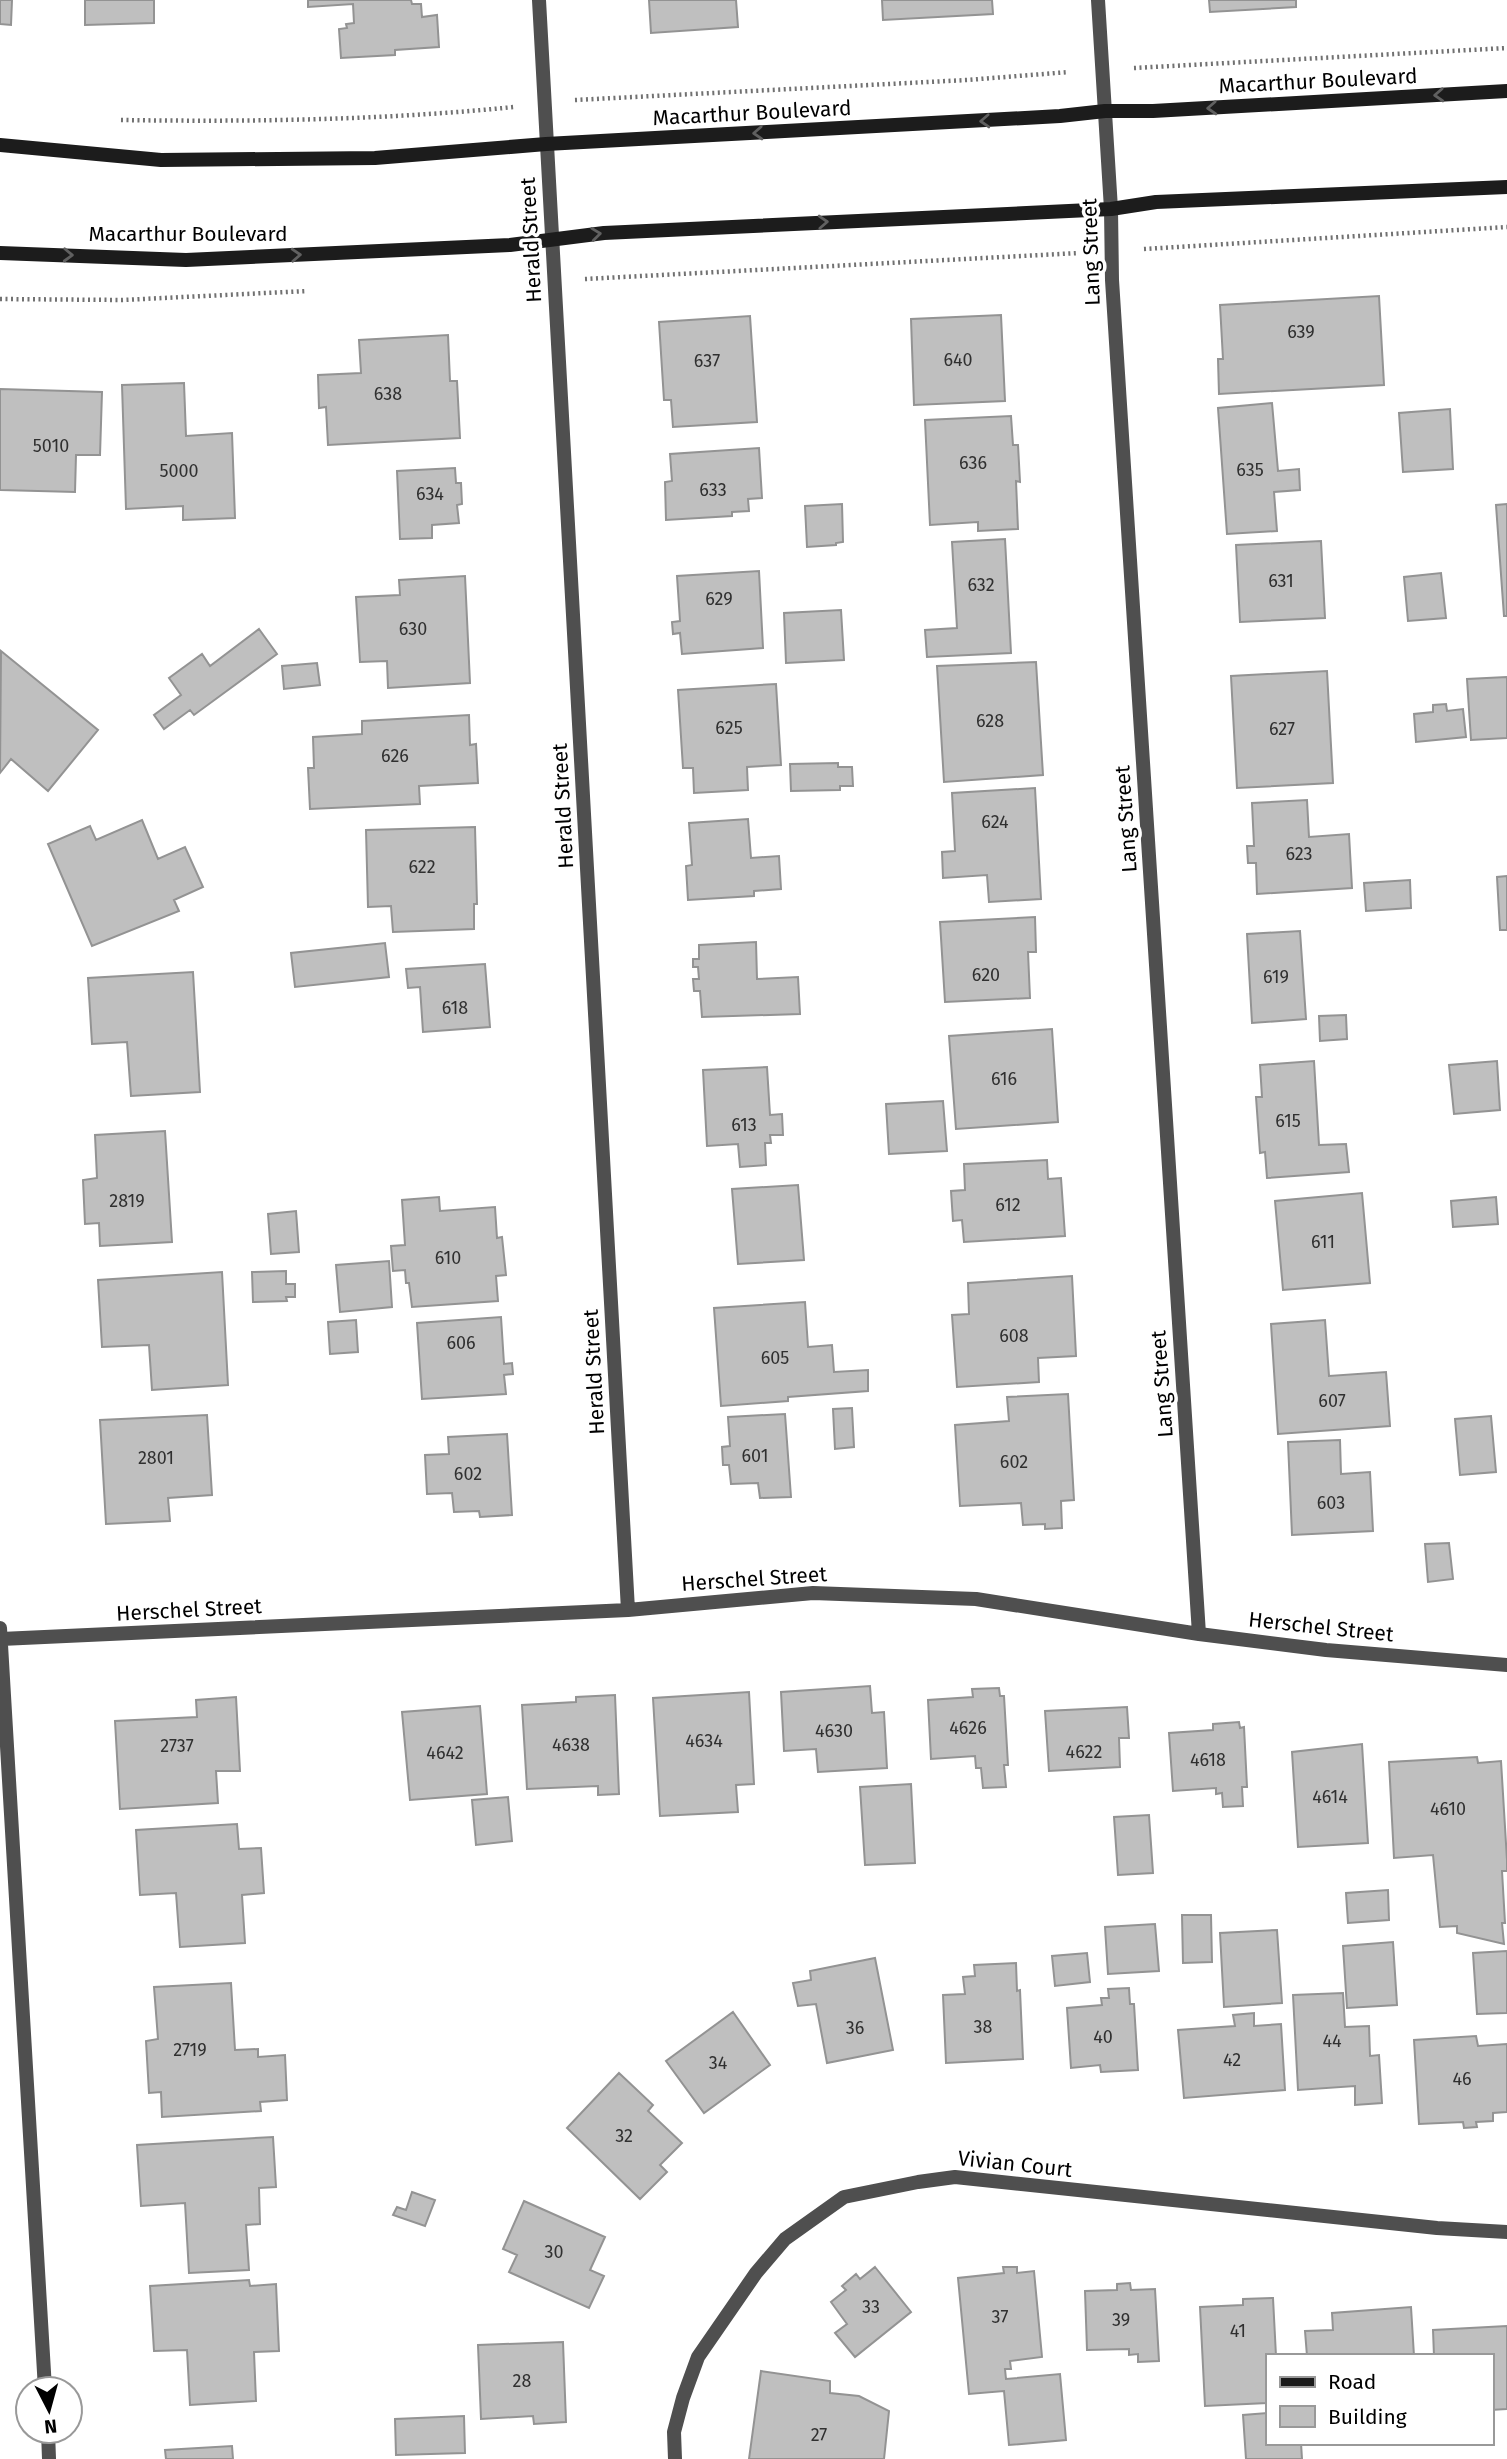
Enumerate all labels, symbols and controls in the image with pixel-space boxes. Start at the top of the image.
street label: Macarthur Boulevard [1218,63,1418,99]
one-way arrow [1433,87,1444,102]
street label: Macarthur Boulevard [652,95,852,131]
one-way arrow [1206,100,1217,115]
one-way arrow [979,113,990,128]
one-way arrow [752,126,763,141]
street label: Herald Street [515,176,547,303]
street label: Lang Street [1076,197,1106,306]
one-way arrow [817,215,828,230]
street label: Macarthur Boulevard [88,221,288,247]
one-way arrow [590,227,601,242]
one-way arrow [63,248,74,263]
one-way arrow [290,248,301,263]
house number: 639 [1287,321,1315,343]
house number: 640 [943,349,973,371]
house number: 637 [694,350,720,372]
house number: 638 [374,383,402,405]
house number: 5010 [33,435,69,457]
house number: 636 [959,452,987,474]
house number: 635 [1236,459,1264,481]
house number: 5000 [159,460,199,482]
house number: 633 [699,479,727,501]
house number: 634 [416,483,444,505]
house number: 631 [1268,570,1294,592]
house number: 632 [967,574,995,596]
house number: 629 [705,588,733,610]
house number: 630 [399,618,427,640]
house number: 628 [976,710,1004,732]
house number: 625 [715,717,743,739]
house number: 627 [1269,718,1295,740]
street label: Herald Street [547,742,579,869]
house number: 626 [381,745,409,767]
street label: Lang Street [1109,764,1143,873]
house number: 624 [981,811,1009,833]
house number: 623 [1285,843,1313,865]
house number: 622 [408,856,436,878]
house number: 620 [972,964,1000,986]
house number: 619 [1263,966,1289,988]
house number: 618 [442,997,468,1019]
house number: 616 [991,1068,1017,1090]
house number: 615 [1275,1110,1301,1132]
house number: 613 [731,1114,757,1136]
house number: 2819 [109,1190,145,1212]
house number: 612 [995,1194,1021,1216]
house number: 611 [1311,1231,1335,1253]
house number: 610 [435,1247,461,1269]
street label: Herald Street [578,1308,610,1435]
house number: 608 [999,1325,1029,1347]
street label: Lang Street [1145,1329,1179,1438]
house number: 606 [446,1332,476,1354]
house number: 605 [761,1347,789,1369]
house number: 607 [1318,1390,1346,1412]
house number: 601 [742,1445,768,1467]
house number: 2801 [138,1447,174,1469]
house number: 602 [1000,1451,1028,1473]
house number: 602 [454,1463,482,1485]
house number: 603 [1317,1492,1345,1514]
street label: Herschel Street [680,1561,828,1597]
street label: Herschel Street [116,1593,263,1627]
street label: Herschel Street [1247,1606,1395,1648]
house number: 4626 [949,1717,987,1739]
house number: 4630 [815,1720,853,1742]
house number: 4634 [685,1730,723,1752]
house number: 4638 [552,1734,590,1756]
house number: 2737 [160,1735,194,1757]
house number: 4622 [1066,1741,1102,1763]
house number: 4642 [426,1742,464,1764]
house number: 4618 [1190,1749,1226,1771]
house number: 4614 [1312,1786,1348,1808]
house number: 4610 [1430,1798,1466,1820]
house number: 38 [974,2016,993,2038]
house number: 36 [846,2017,864,2039]
house number: 40 [1093,2026,1113,2048]
house number: 44 [1322,2030,1342,2052]
house number: 2719 [173,2039,207,2061]
house number: 42 [1223,2049,1241,2071]
house number: 34 [709,2052,728,2074]
house number: 46 [1452,2068,1472,2090]
house number: 32 [615,2125,633,2147]
street label: Vivian Court [957,2145,1074,2183]
house number: 30 [544,2241,564,2263]
house number: 33 [862,2296,880,2318]
house number: 37 [992,2306,1008,2328]
house number: 39 [1112,2309,1130,2331]
house number: 41 [1230,2320,1246,2342]
legend [1266,2354,1493,2445]
text: Road [1328,2369,1376,2395]
house number: 28 [513,2370,531,2392]
north arrow [14,2375,84,2445]
text: Building [1328,2404,1407,2430]
text: N [43,2414,58,2439]
house number: 27 [811,2424,827,2446]

